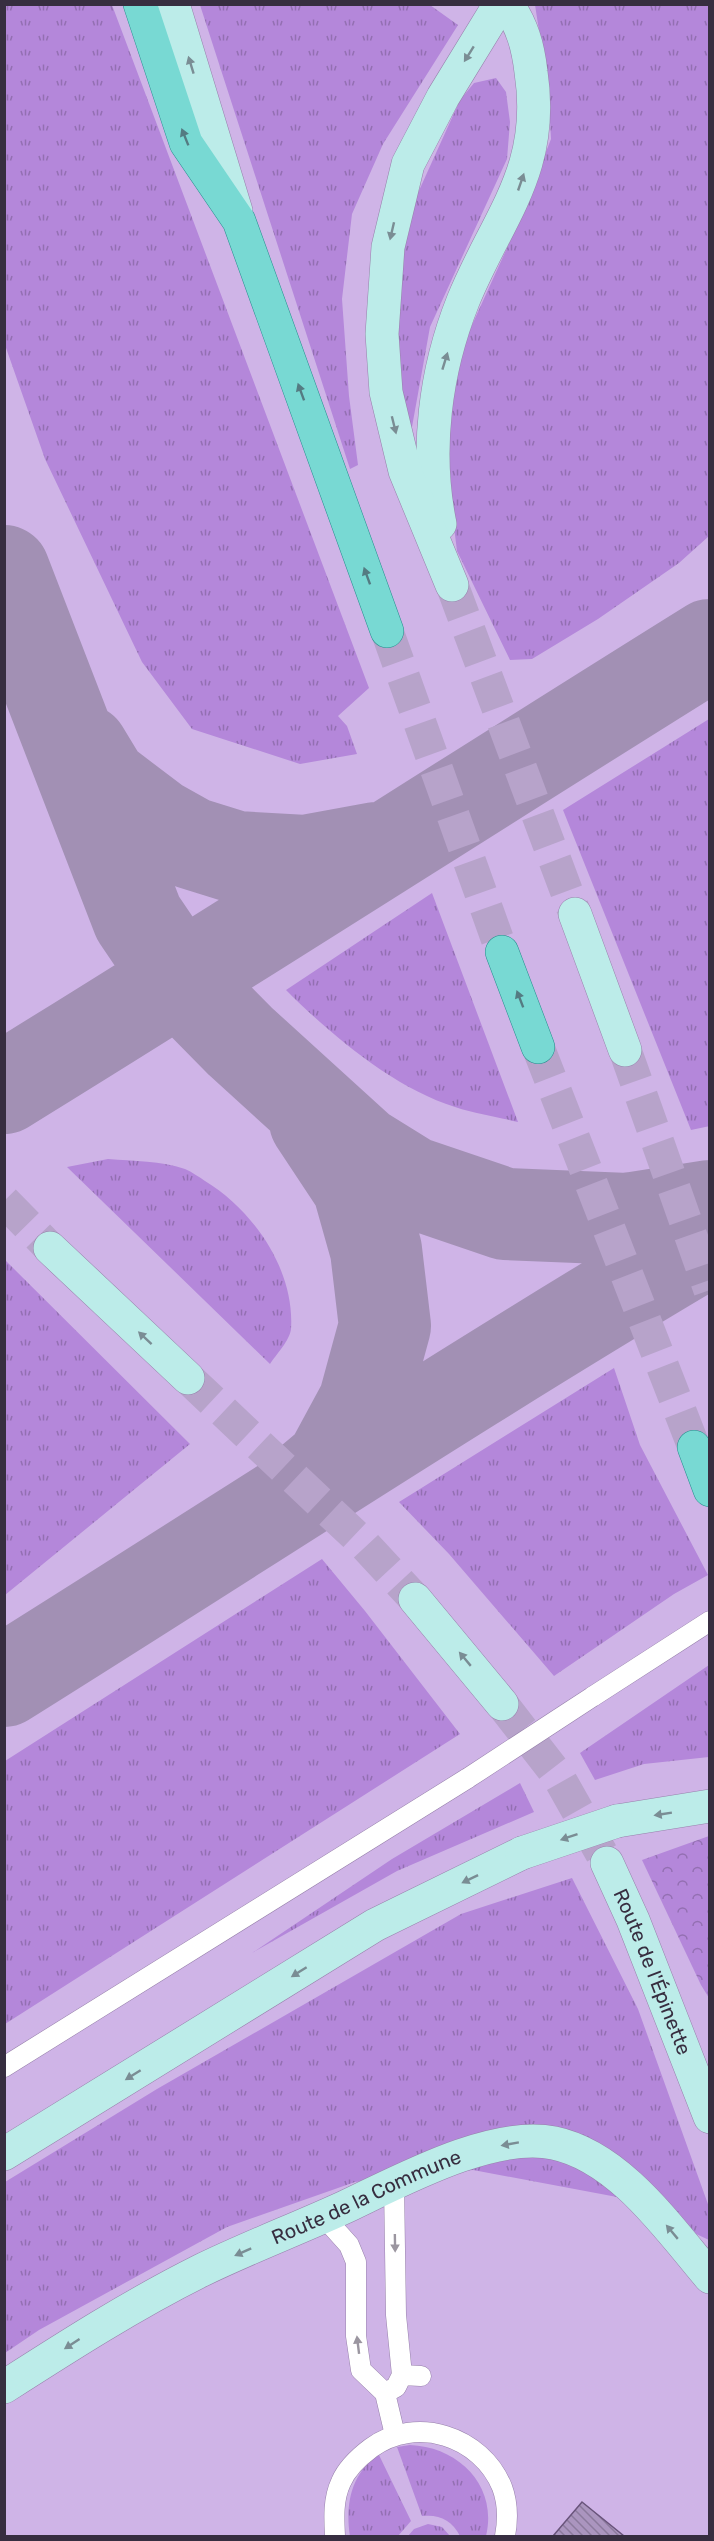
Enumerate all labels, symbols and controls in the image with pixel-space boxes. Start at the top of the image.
one-way arrow [464,46,475,62]
one-way arrow [186,56,195,74]
one-way arrow [180,128,189,146]
one-way arrow [516,173,526,191]
one-way arrow [387,222,397,241]
one-way arrow [441,352,450,370]
one-way arrow [295,383,305,401]
one-way arrow [390,415,400,434]
one-way arrow [362,567,372,585]
one-way arrow [514,990,524,1008]
one-way arrow [138,1332,153,1345]
one-way arrow [459,1652,472,1667]
one-way arrow [654,1809,673,1818]
one-way arrow [560,1833,578,1842]
one-way arrow [461,1874,478,1883]
street label: Route de l'Épinette [608,1885,696,2058]
one-way arrow [291,1967,307,1978]
one-way arrow [125,2069,141,2080]
one-way arrow [500,2140,519,2149]
street label: Route de la Commune [268,2144,464,2249]
one-way arrow [666,2225,679,2240]
one-way arrow [390,2233,400,2252]
one-way arrow [234,2247,252,2257]
one-way arrow [353,2336,362,2355]
one-way arrow [63,2338,80,2349]

